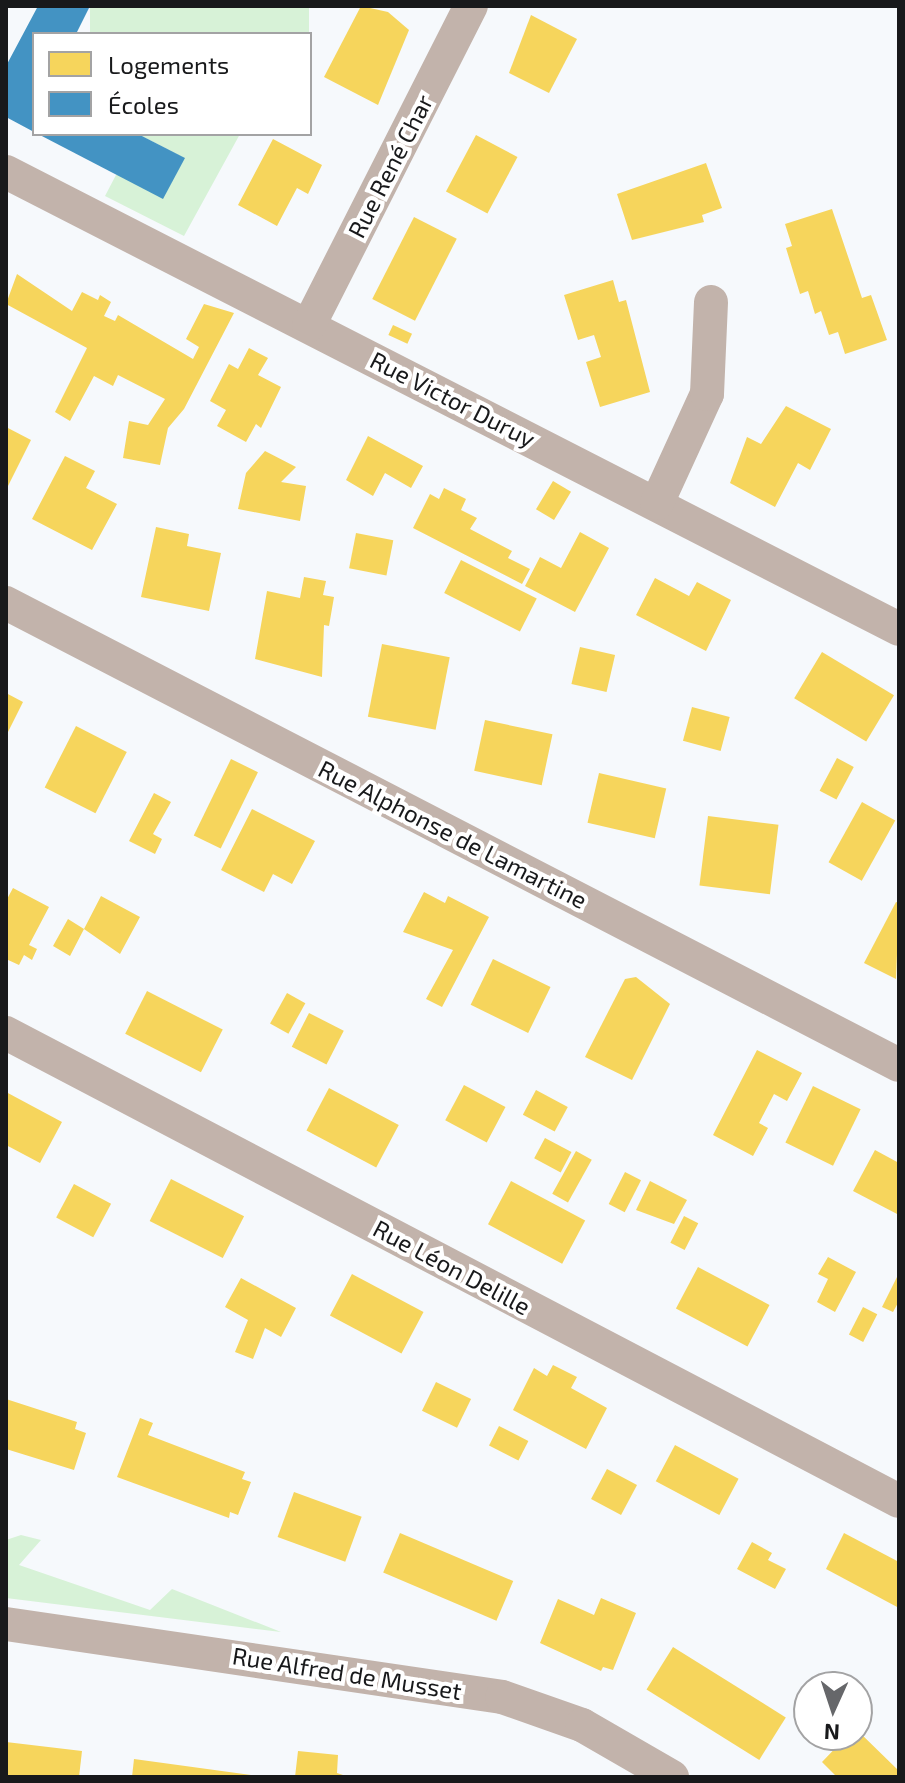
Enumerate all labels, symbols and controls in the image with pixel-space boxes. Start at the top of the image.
legend [32,32,312,136]
text: Logements [108,50,229,79]
text: Écoles [108,90,179,119]
street label: Rue René Char [342,90,438,242]
street label: Rue Victor Duruy [365,345,541,453]
street label: Rue Alphonse de Lamartine [314,754,592,914]
street label: Rue Léon Delille [368,1213,536,1321]
street label: Rue Alfred de Musset [230,1641,464,1705]
north arrow [793,1671,873,1751]
text: N [823,1720,840,1746]

